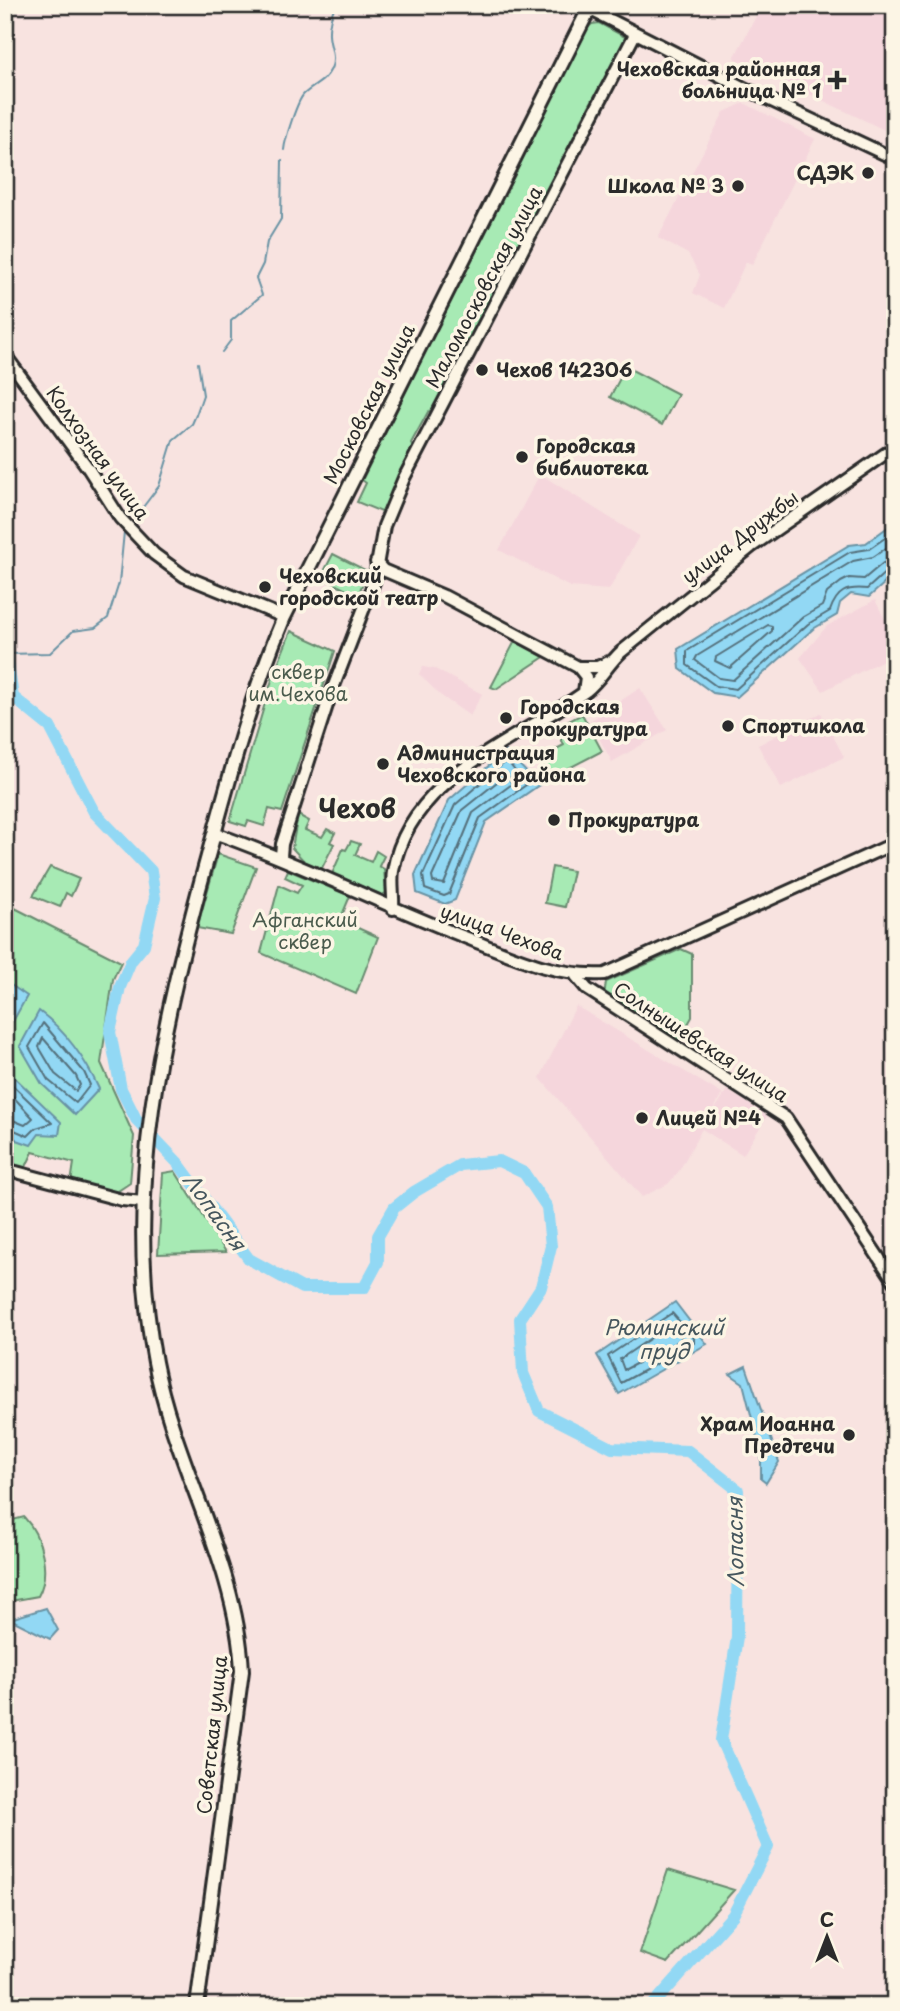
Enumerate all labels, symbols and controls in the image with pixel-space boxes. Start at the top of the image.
place label: Чеховская районная больница № 1 [616,54,821,104]
marker: Чеховская районная больница № 1 [827,70,847,90]
place label: СДЭК [797,158,854,186]
marker: СДЭК [860,165,876,181]
place label: Школа № 3 [608,171,724,199]
marker: Школа № 3 [730,178,746,194]
street label: Маломосковская улица [418,180,548,393]
street label: Московская улица [316,319,421,489]
place label: Чехов 142306 [496,355,632,383]
marker: Чехов 142306 [474,362,490,378]
street label: Колхозная улица [41,380,157,525]
place label: Городская библиотека [536,431,649,481]
marker: Городская библиотека [514,449,530,465]
street label: улица Дружбы [675,483,804,589]
place label: Чеховский городской театр [279,561,438,611]
marker: Чеховский городской театр [257,579,273,595]
park label: сквер им.Чехова [248,657,348,707]
place label: Городская прокуратура [520,692,648,742]
marker: Городская прокуратура [498,710,514,726]
place label: Спортшкола [742,711,865,739]
marker: Спортшкола [720,718,736,734]
place label: Администрация Чеховского района [397,738,586,788]
marker: Администрация Чеховского района [375,756,391,772]
district label: Чехов [318,788,396,827]
place label: Прокуратура [568,805,699,833]
marker: Прокуратура [546,812,562,828]
street label: улица Чехова [437,896,568,966]
park label: Афганский сквер [252,905,358,955]
street label: Солнышевская улица [609,974,795,1108]
place label: Лицей №4 [656,1103,761,1131]
marker: Лицей №4 [634,1110,650,1126]
water label: Лопасня [176,1165,256,1258]
water label: Рюминский пруд [604,1310,726,1366]
place label: Храм Иоанна Предтечи [701,1409,835,1459]
marker: Храм Иоанна Предтечи [841,1427,857,1443]
water label: Лопасня [717,1495,751,1587]
street label: Советская улица [189,1654,233,1816]
north arrow [792,1902,862,1972]
text: С [820,1905,834,1933]

